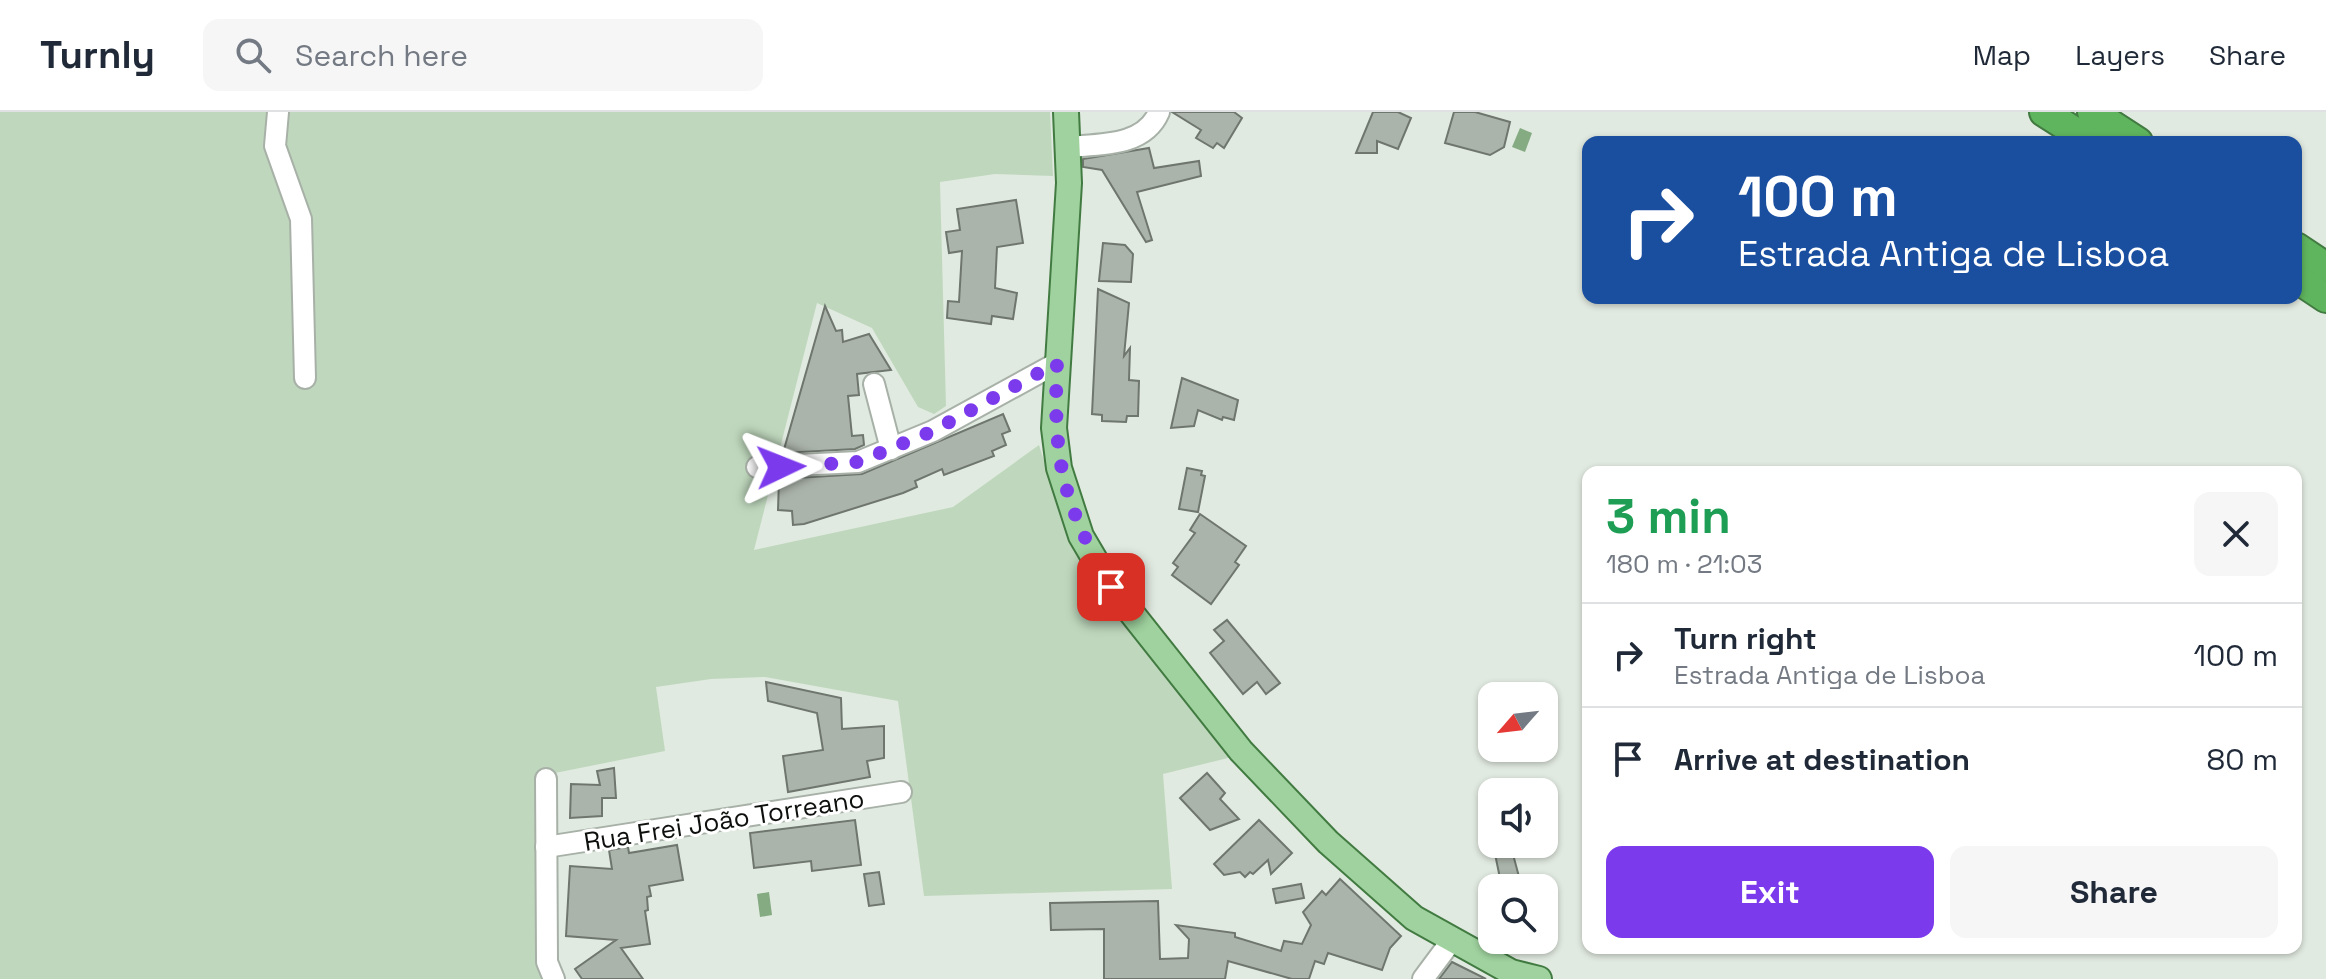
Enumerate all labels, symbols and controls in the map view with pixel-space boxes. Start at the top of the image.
search box [203,19,763,91]
text: Turnly [40,31,155,79]
icon: search [231,33,275,77]
text: Search here [295,36,468,75]
text: Map [1973,37,2031,73]
text: Layers [2075,37,2165,73]
text: Share [2209,37,2286,73]
text: 100 m [1738,161,1898,232]
icon: right [1606,168,1710,272]
text: Estrada Antiga de Lisboa [1738,231,2169,277]
position arrow [739,425,823,509]
text: 3 min [1606,486,1731,547]
button: close [2194,492,2278,576]
text: 180 m · 21:03 [1606,547,1763,581]
pin [1077,553,1145,621]
icon: arrive [1089,565,1133,609]
text: Turn right [1674,619,1817,658]
icon: right [1606,633,1650,677]
text: 100 m [2193,636,2278,675]
text: Estrada Antiga de Lisboa [1674,658,1985,692]
north arrow [1478,682,1558,762]
map controls [1478,682,1558,954]
icon: arrive [1606,737,1650,781]
text: Arrive at destination [1674,740,1970,779]
text: 80 m [2207,740,2278,779]
button: sound [1478,778,1558,858]
street label: Rua Frei João Torreano [581,781,867,859]
button: Exit [1606,846,1934,938]
button: Share [1950,846,2278,938]
button: search [1478,874,1558,954]

